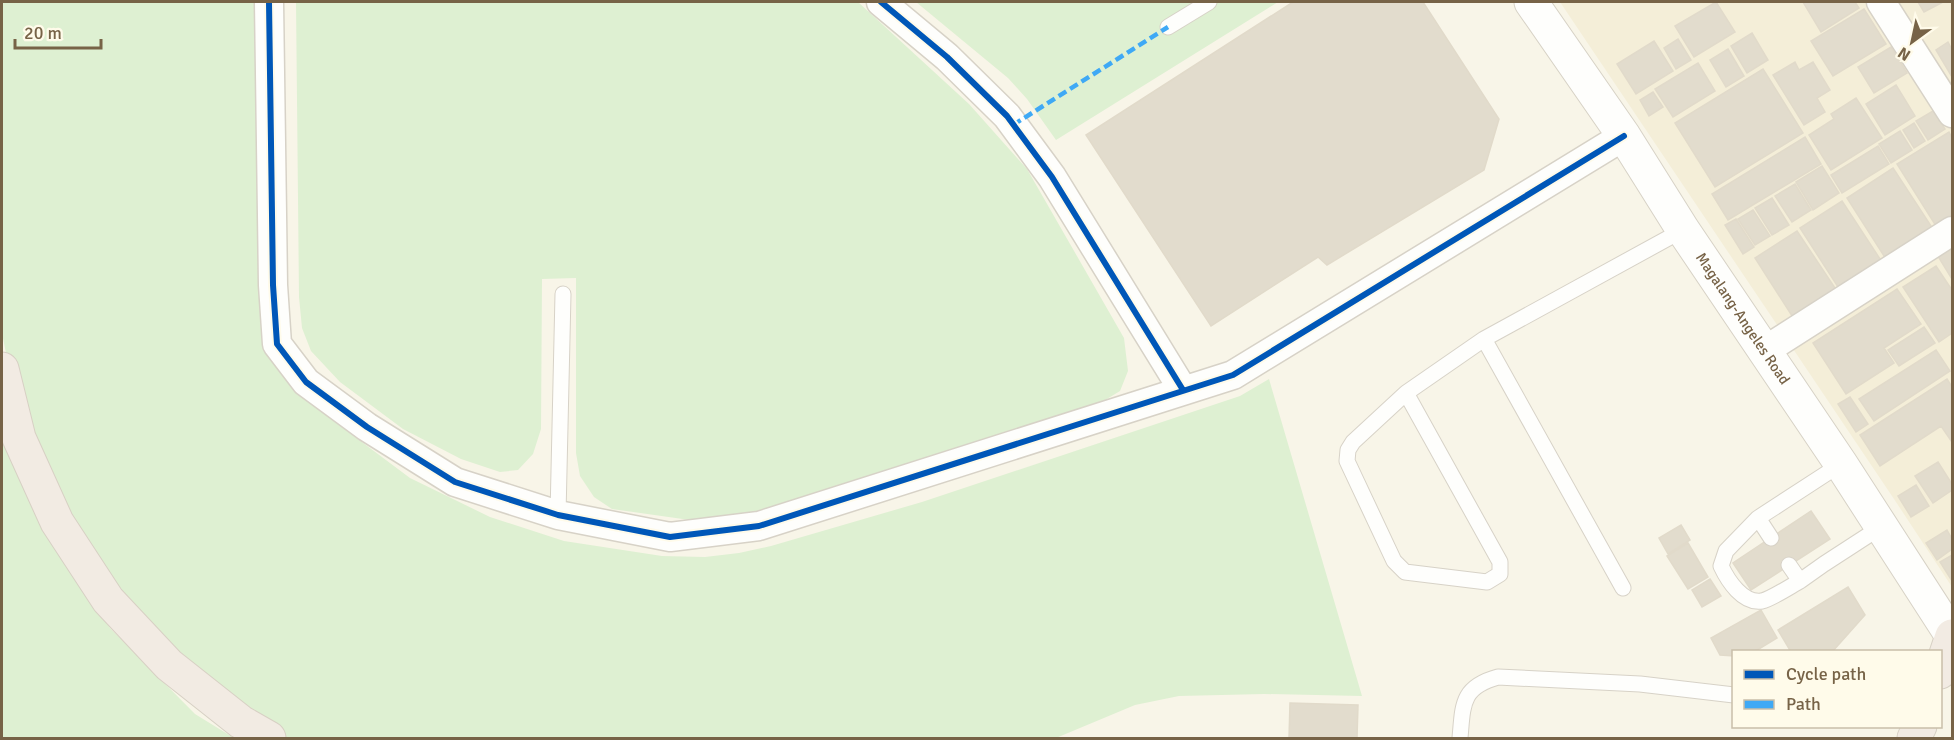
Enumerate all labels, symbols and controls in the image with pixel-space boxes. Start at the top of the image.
scale bar [15,12,100,50]
north arrow [1882,12,1942,72]
text: 20 m [24,22,62,44]
text: N [1894,42,1914,65]
street label: Magalang-Angeles Road [1692,249,1794,388]
legend [1732,650,1942,728]
text: Cycle path [1786,663,1866,685]
text: Path [1786,693,1821,715]

